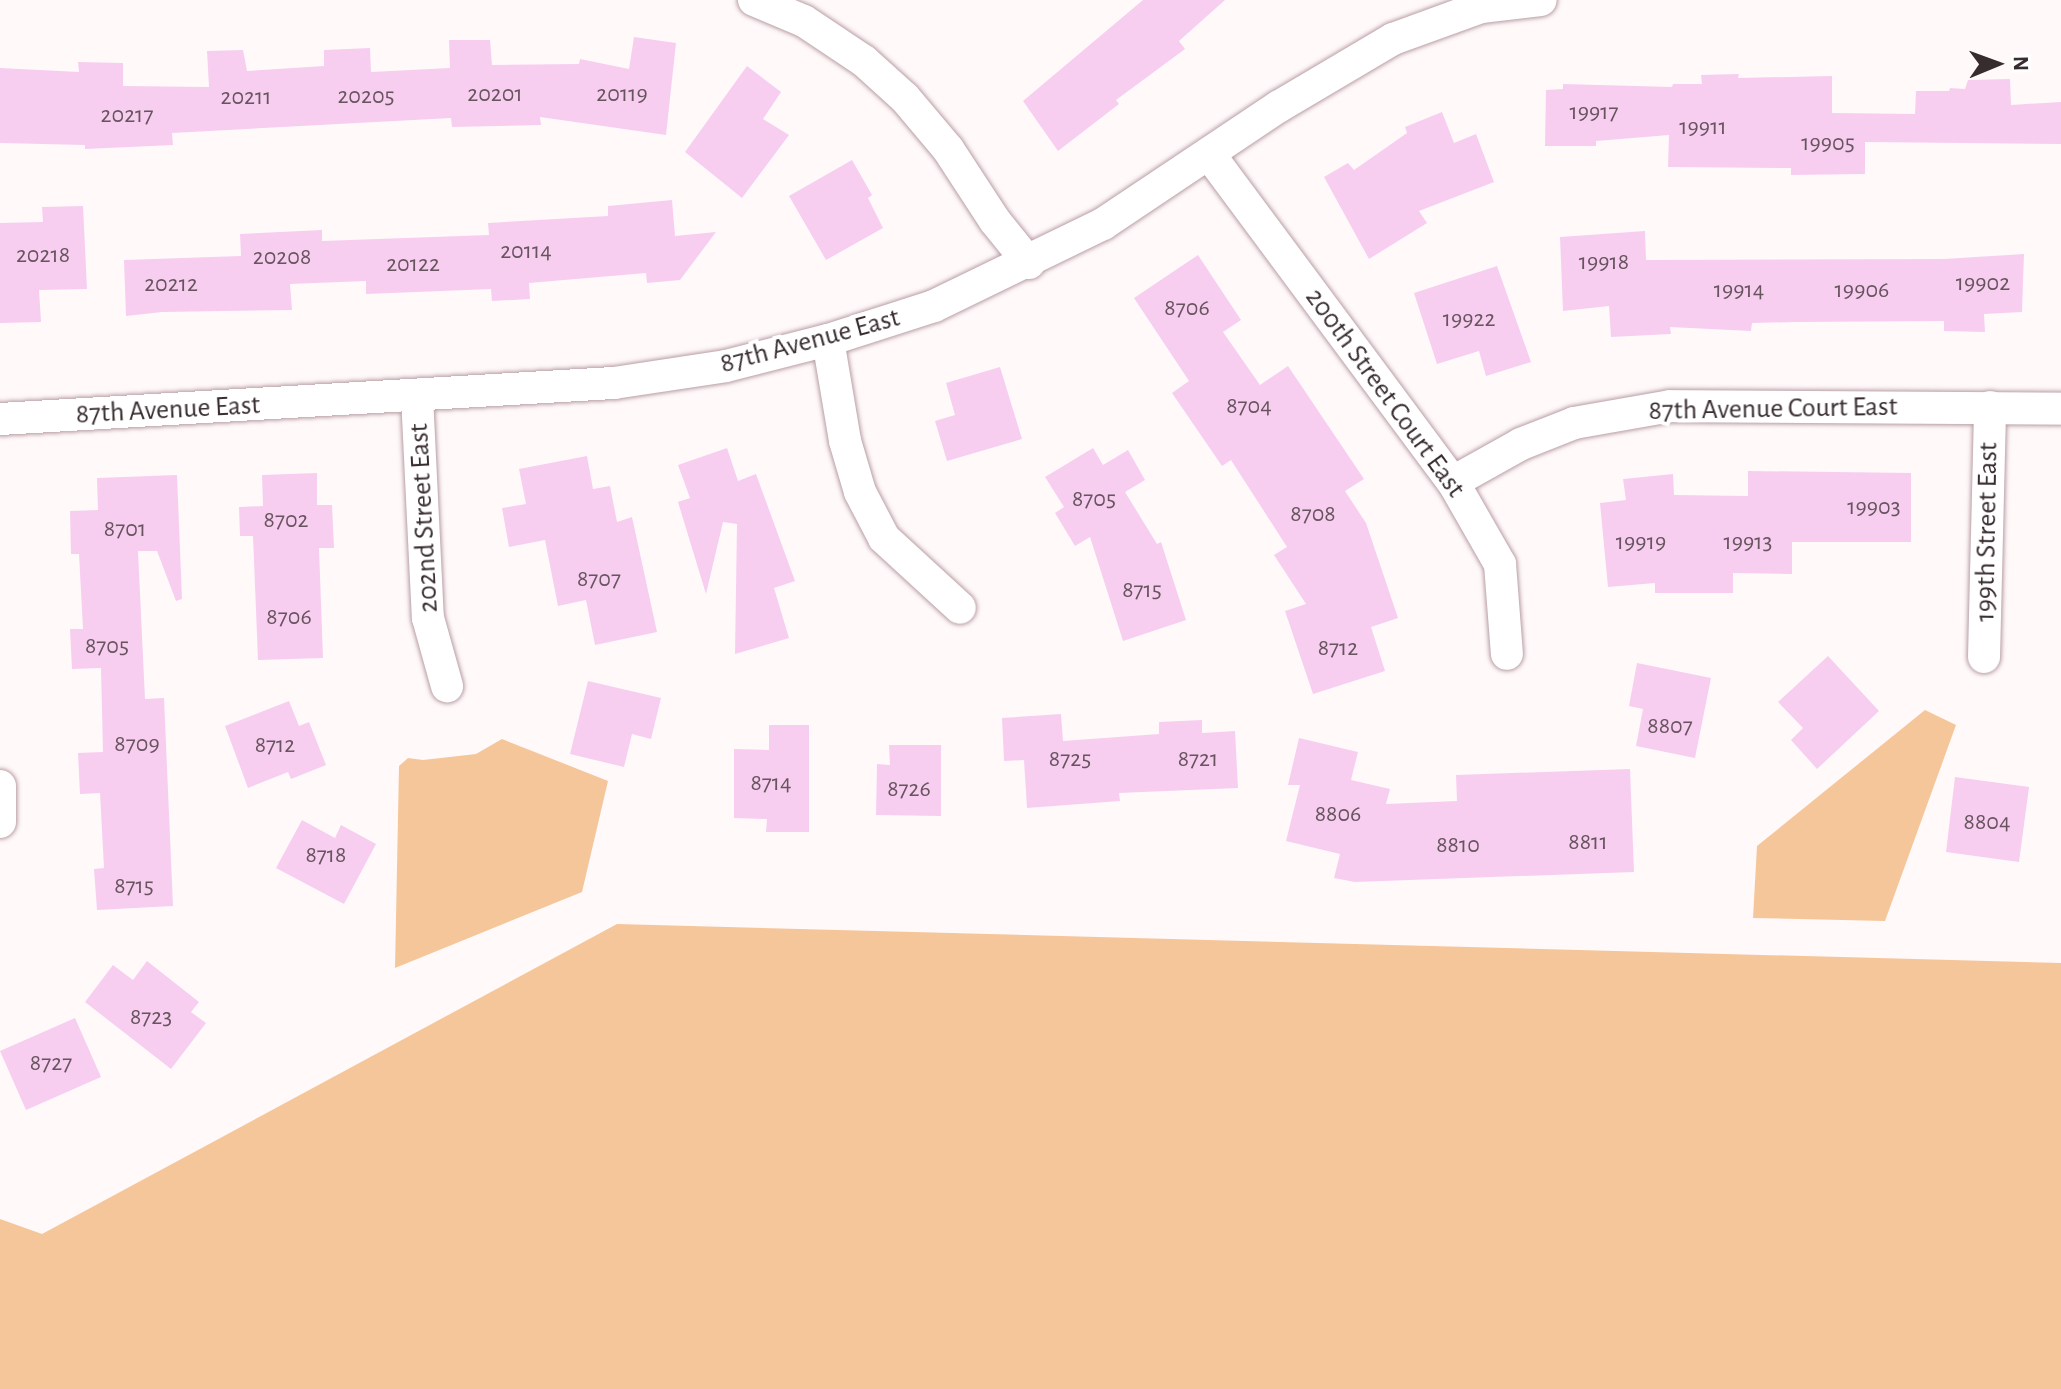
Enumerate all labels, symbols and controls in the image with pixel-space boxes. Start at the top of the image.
north arrow [1957,24,2037,104]
text: N [2010,56,2032,71]
house number: 20201 [467,81,523,109]
house number: 20119 [596,81,648,109]
house number: 20205 [337,83,395,111]
house number: 20211 [220,84,272,112]
house number: 19917 [1569,99,1619,127]
house number: 20217 [101,102,153,130]
house number: 19911 [1679,114,1727,142]
house number: 19905 [1801,130,1855,158]
house number: 20114 [500,238,552,266]
house number: 20218 [16,242,70,270]
house number: 20208 [253,244,311,272]
house number: 19918 [1579,249,1629,277]
house number: 20122 [386,251,440,279]
house number: 19902 [1956,270,2010,298]
house number: 20212 [144,271,198,299]
house number: 19914 [1714,277,1764,305]
house number: 19906 [1835,277,1889,305]
street label: 200th Street Court East [1298,282,1472,504]
house number: 8706 [1164,295,1210,323]
street label: 87th Avenue East [717,301,903,381]
house number: 19922 [1443,306,1495,334]
street label: 87th Avenue East [75,388,261,432]
street label: 87th Avenue Court East [1648,390,1898,428]
house number: 8704 [1226,393,1272,421]
street label: 202nd Street East [402,422,446,614]
street label: 199th Street East [1969,442,2005,622]
house number: 8705 [1072,486,1116,514]
house number: 19903 [1847,494,1901,522]
house number: 8708 [1290,501,1336,529]
house number: 8702 [264,507,308,535]
house number: 8701 [104,516,146,544]
house number: 19919 [1616,529,1666,557]
house number: 19913 [1724,529,1772,557]
house number: 8707 [577,566,621,594]
house number: 8715 [1122,577,1162,605]
house number: 8706 [266,604,312,632]
house number: 8705 [85,633,129,661]
house number: 8712 [1318,635,1358,663]
house number: 8807 [1647,713,1693,741]
house number: 8709 [114,731,160,759]
house number: 8712 [255,732,295,760]
house number: 8725 [1049,746,1091,774]
house number: 8721 [1178,746,1218,774]
house number: 8714 [750,770,792,798]
house number: 8726 [887,776,931,804]
house number: 8806 [1315,801,1361,829]
house number: 8804 [1964,809,2010,837]
house number: 8811 [1568,829,1608,857]
house number: 8810 [1436,832,1480,860]
house number: 8718 [305,842,347,870]
house number: 8715 [114,873,154,901]
house number: 8723 [130,1004,172,1032]
house number: 8727 [30,1050,72,1078]

